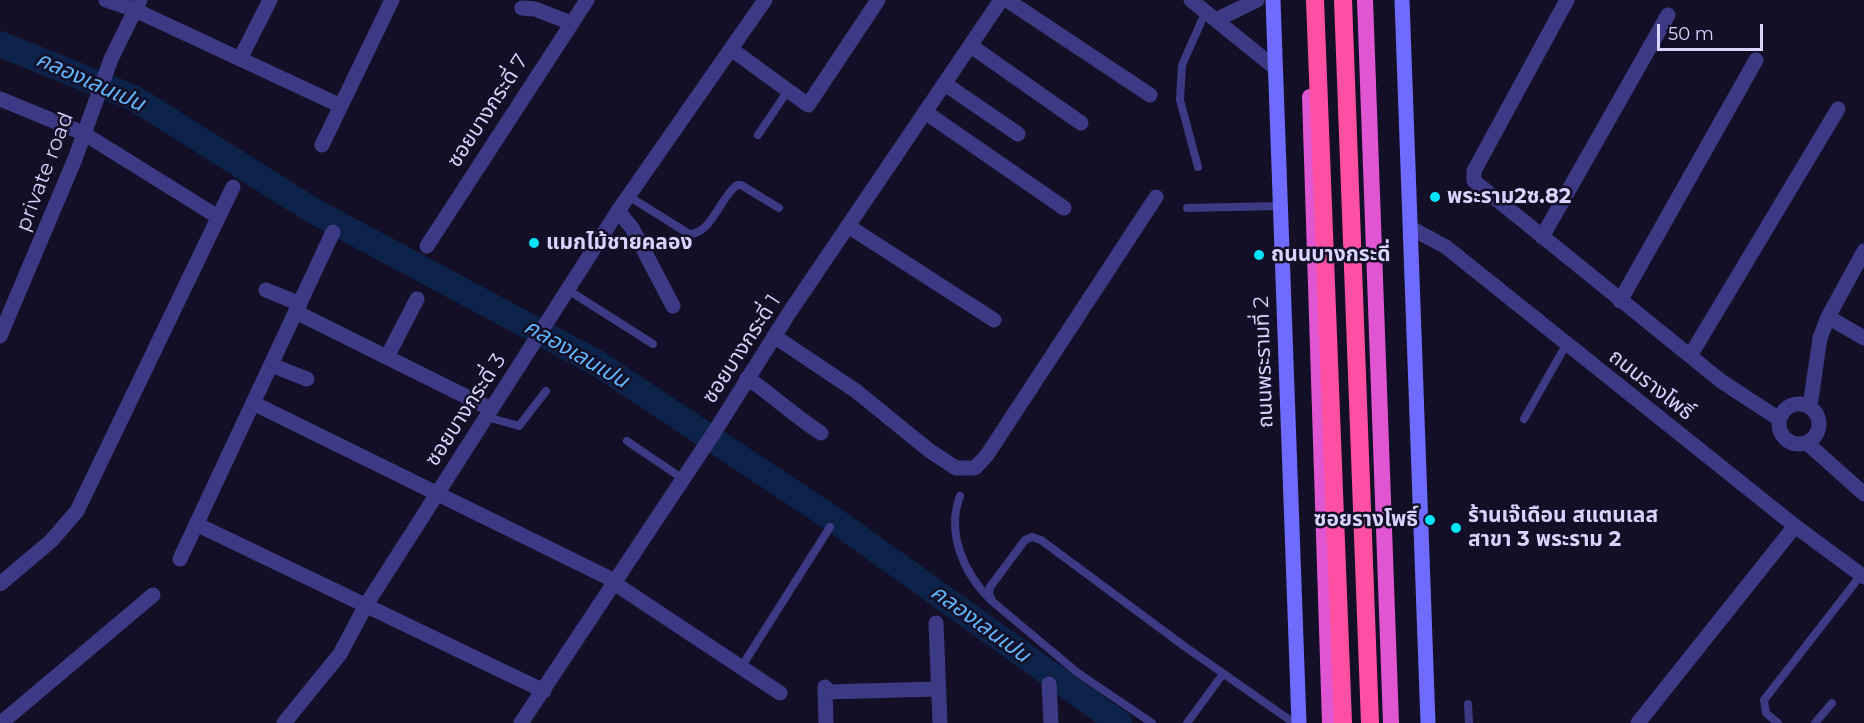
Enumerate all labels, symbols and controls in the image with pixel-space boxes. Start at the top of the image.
scale bar [1660,12,1766,50]
text: 50 m [1668,23,1714,45]
water label: คลองเลนเปน [32,46,148,118]
street label: ซอยบางกระดี่ 7 [442,50,534,172]
street label: private road [11,109,79,235]
place label: พระราม2ซ.82 [1447,184,1571,210]
marker: พระราม2ซ.82 [1428,190,1442,204]
place label: แมกไม้ชายคลอง [546,230,692,256]
marker: แมกไม้ชายคลอง [527,236,541,250]
place label: ถนนบางกระดี่ [1271,242,1391,268]
marker: ถนนบางกระดี่ [1252,248,1266,262]
street label: ซอยบางกระดี่ 1 [697,290,787,408]
street label: ถนนพระรามที่ 2 [1249,295,1279,429]
water label: คลองเลนเปน [519,314,633,394]
street label: ถนนรางโพธิ์ [1604,344,1698,426]
street label: ซอยบางกระดี่ 3 [420,349,512,471]
place label: ร้านเจ๊เดือน สแตนเลส สาขา 3 พระราม 2 [1468,503,1658,553]
place label: ซอยรางโพธิ์ [1314,507,1418,533]
marker: ซอยรางโพธิ์ [1423,513,1437,527]
marker: ร้านเจ๊เดือน สแตนเลส สาขา 3 พระราม 2 [1449,521,1463,535]
water label: คลองเลนเปน [925,579,1035,669]

